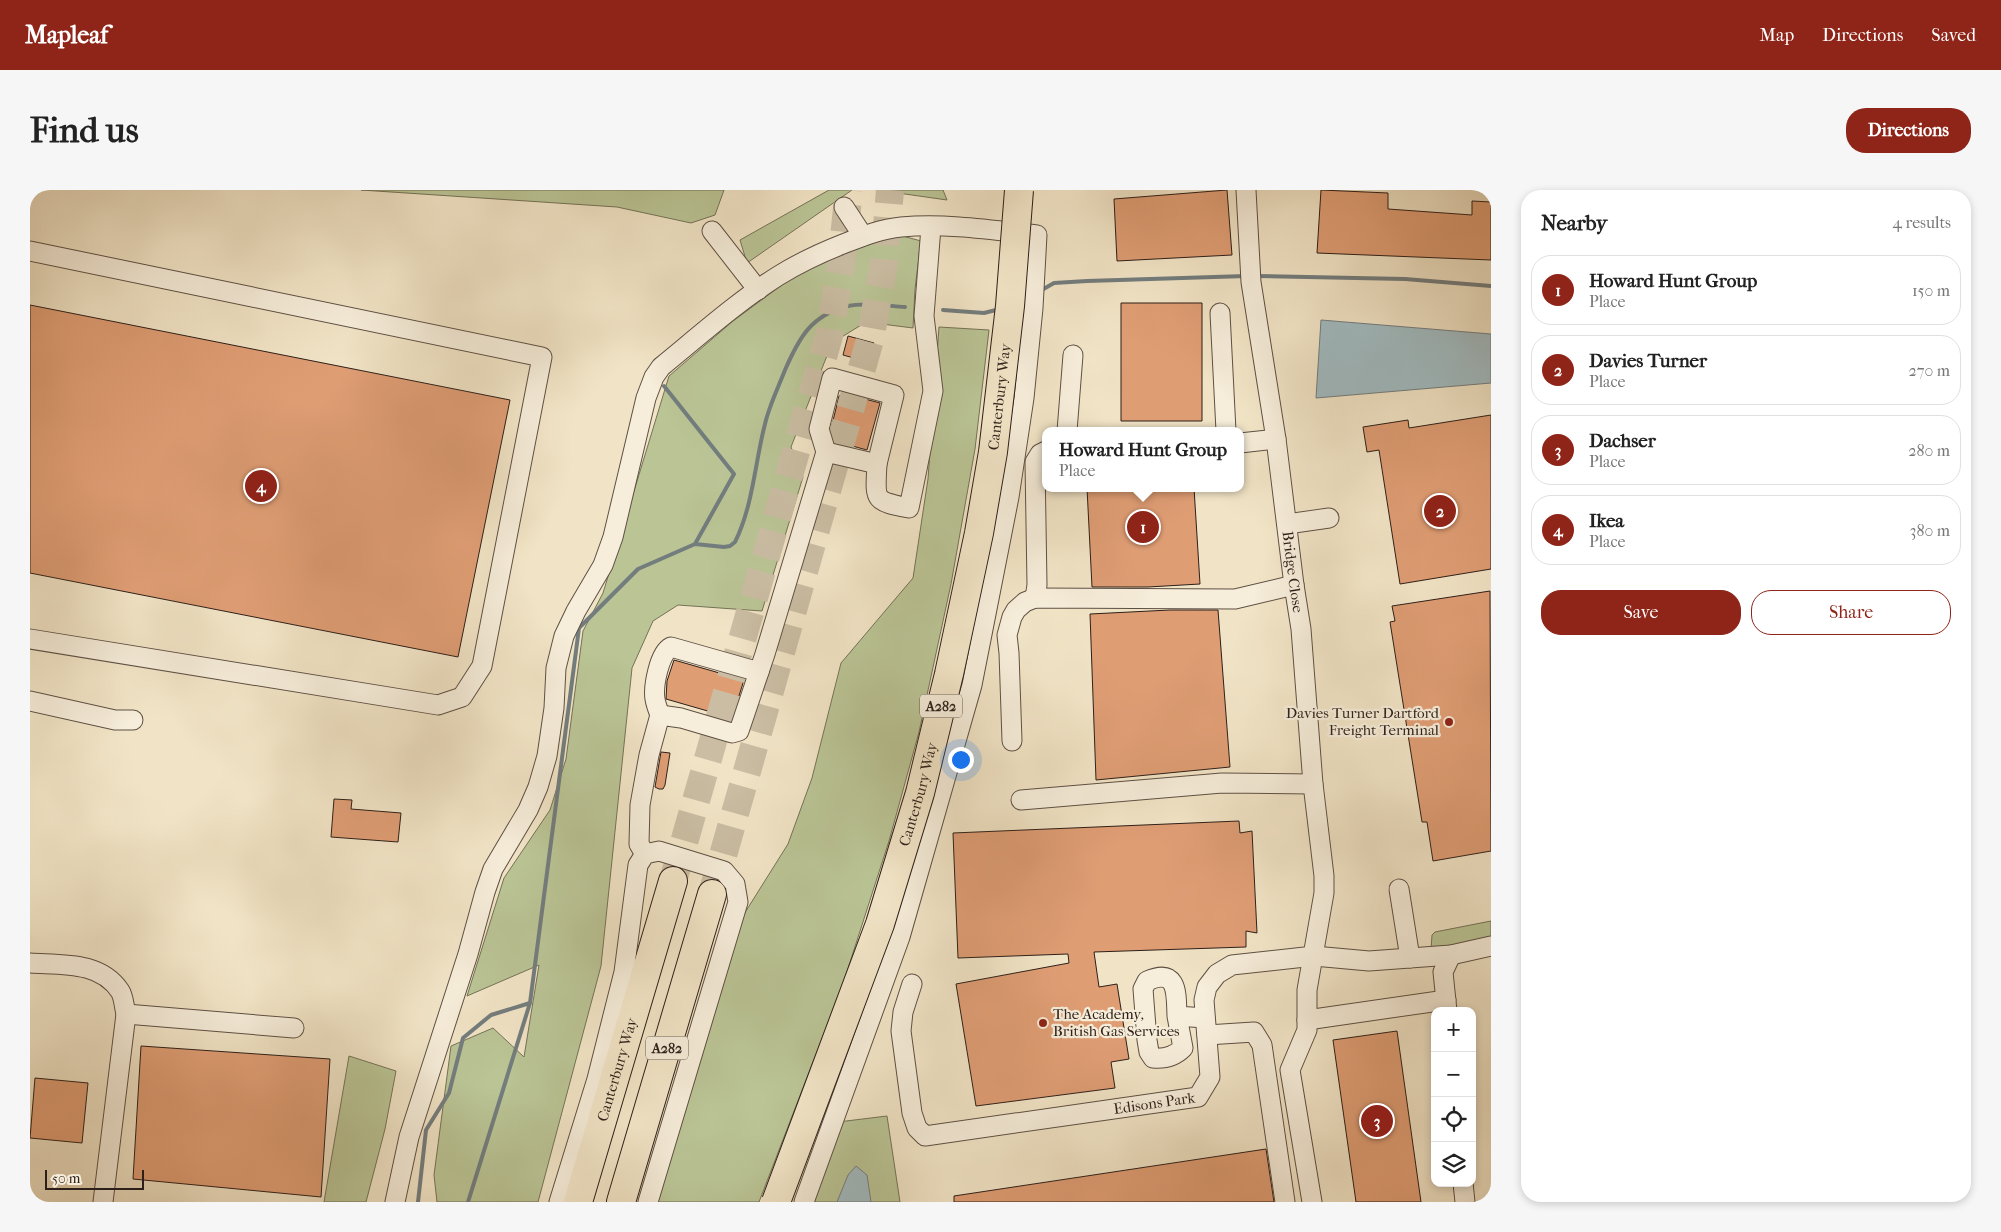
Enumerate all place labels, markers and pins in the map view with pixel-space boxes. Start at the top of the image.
pin: 4 [245,467,277,505]
pin: 2 [1424,492,1456,530]
pin: 1 [1127,508,1159,546]
place label: Davies Turner Dartford Freight Terminal [1286,704,1440,739]
marker: Davies Turner Dartford Freight Terminal [1443,716,1455,728]
place label: The Academy, British Gas Services [1053,1005,1180,1040]
marker: The Academy, British Gas Services [1037,1017,1049,1029]
pin: 3 [1361,1102,1393,1140]

